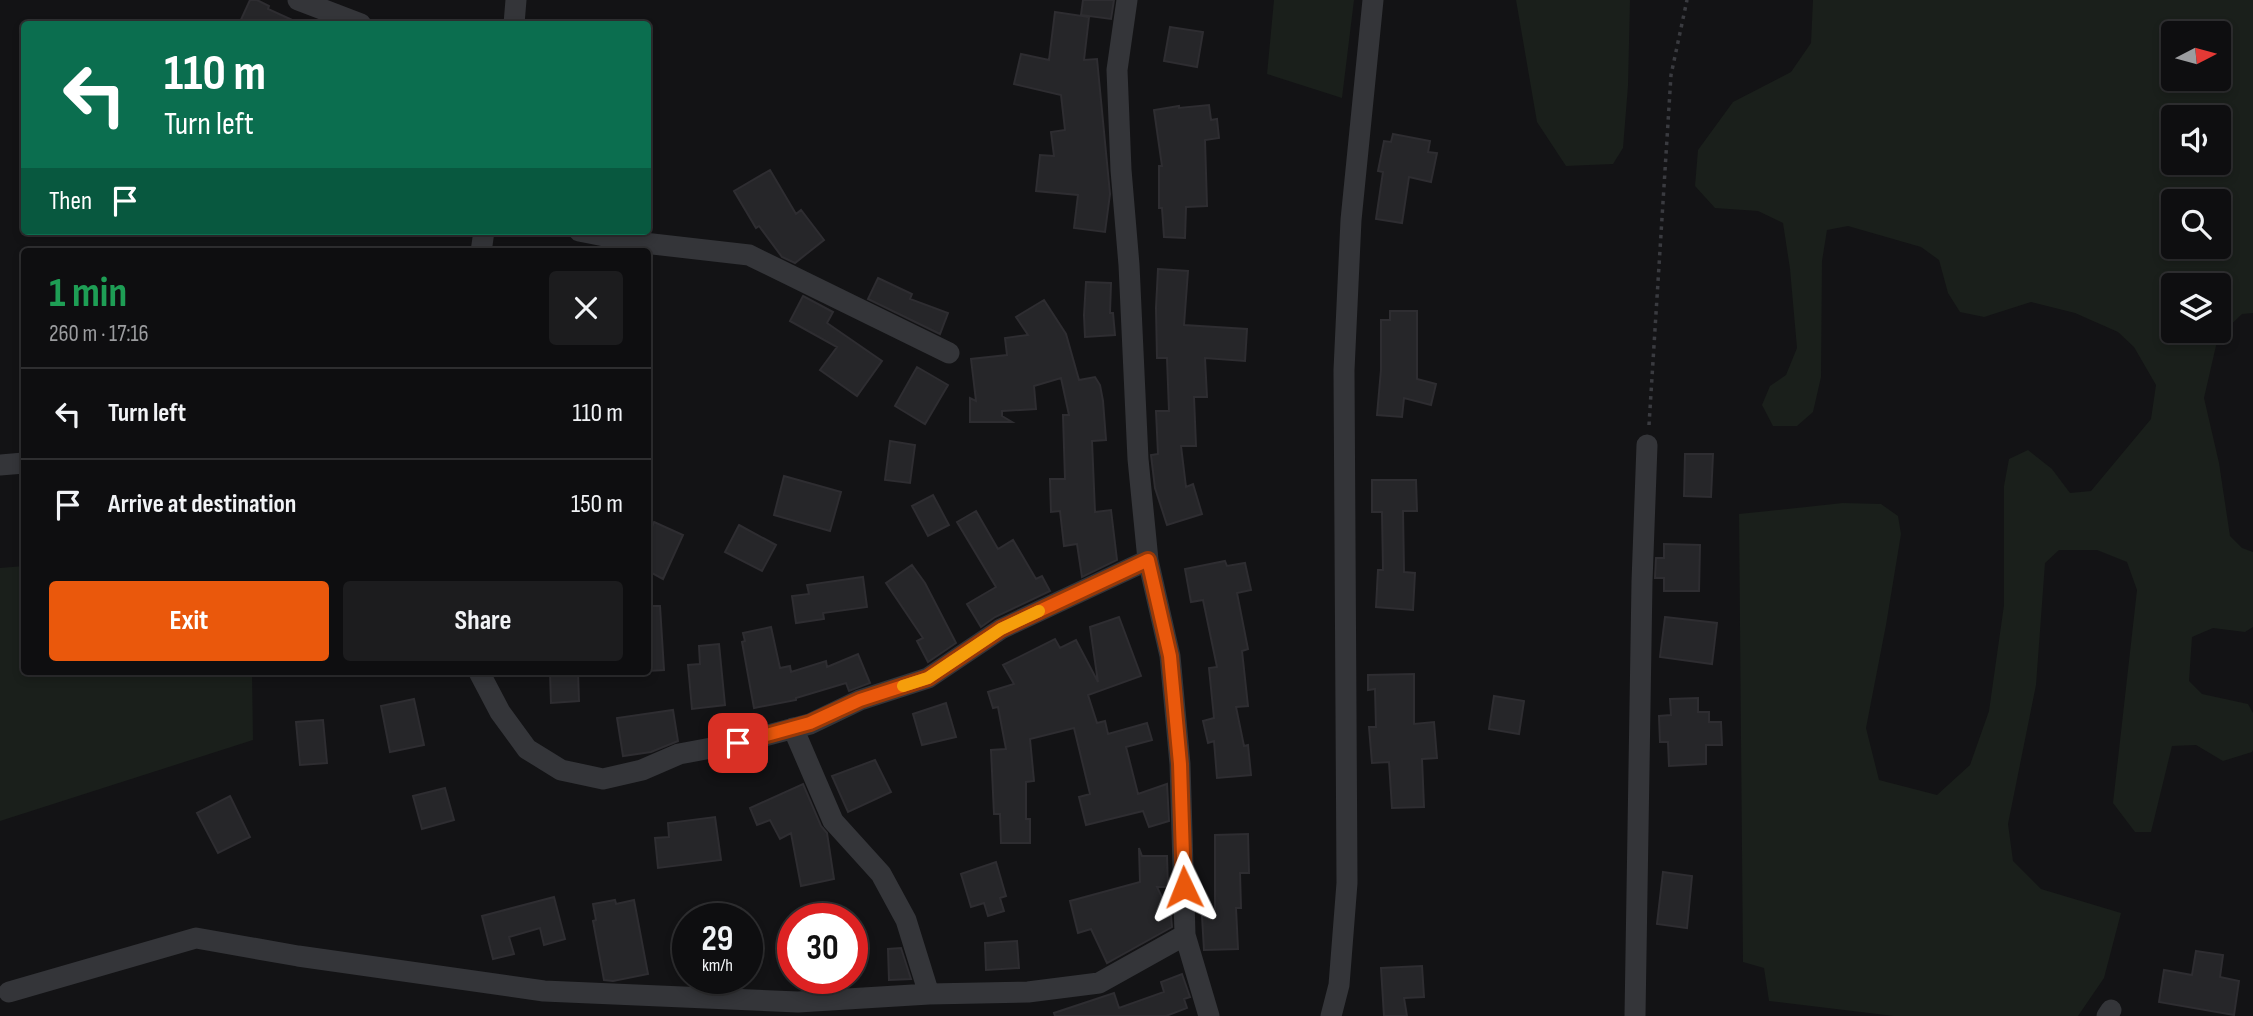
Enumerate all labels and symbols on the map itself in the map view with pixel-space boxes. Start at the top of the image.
north arrow [2161,21,2231,91]
pin [708,713,768,773]
position arrow [1147,850,1221,924]
speed limit sign: 30 [777,903,868,994]

